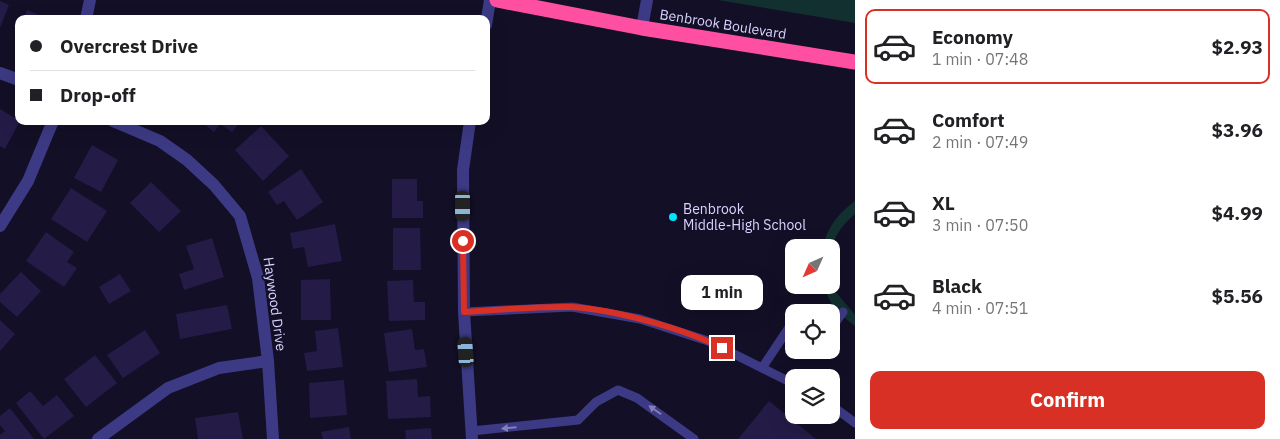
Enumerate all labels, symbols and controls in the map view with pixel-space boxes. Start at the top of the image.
street label: Benbrook Boulevard [658,5,788,43]
icon: car [872,24,917,69]
text: Economy [932,25,1013,49]
text: Overcrest Drive [60,34,198,58]
text: $2.93 [1211,35,1263,59]
text: 1 min · 07:48 [932,49,1028,69]
text: Drop-off [60,83,136,107]
icon: car [872,107,917,152]
text: Comfort [932,108,1005,132]
text: $3.96 [1211,118,1263,142]
text: 2 min · 07:49 [932,132,1028,152]
icon: car [872,190,917,235]
car [455,191,470,221]
text: XL [932,191,955,215]
place label: Benbrook Middle-High School [683,200,806,234]
text: $4.99 [1211,201,1263,225]
marker: Benbrook Middle-High School [667,211,679,223]
text: 3 min · 07:50 [932,215,1028,235]
route start [452,230,474,252]
north arrow [785,239,840,294]
map controls [785,239,840,424]
street label: Haywood Drive [260,256,291,352]
icon: car [872,273,917,318]
text: Black [932,274,982,298]
callout: 1 min [681,276,763,310]
text: 1 min [701,282,743,302]
text: $5.56 [1211,284,1263,308]
text: 4 min · 07:51 [932,298,1028,318]
button: locate [785,304,840,359]
car [457,337,474,367]
route end [711,337,733,359]
button: layers [785,369,840,424]
button: Confirm [870,371,1265,429]
one-way arrow [648,405,662,415]
one-way arrow [500,424,516,432]

